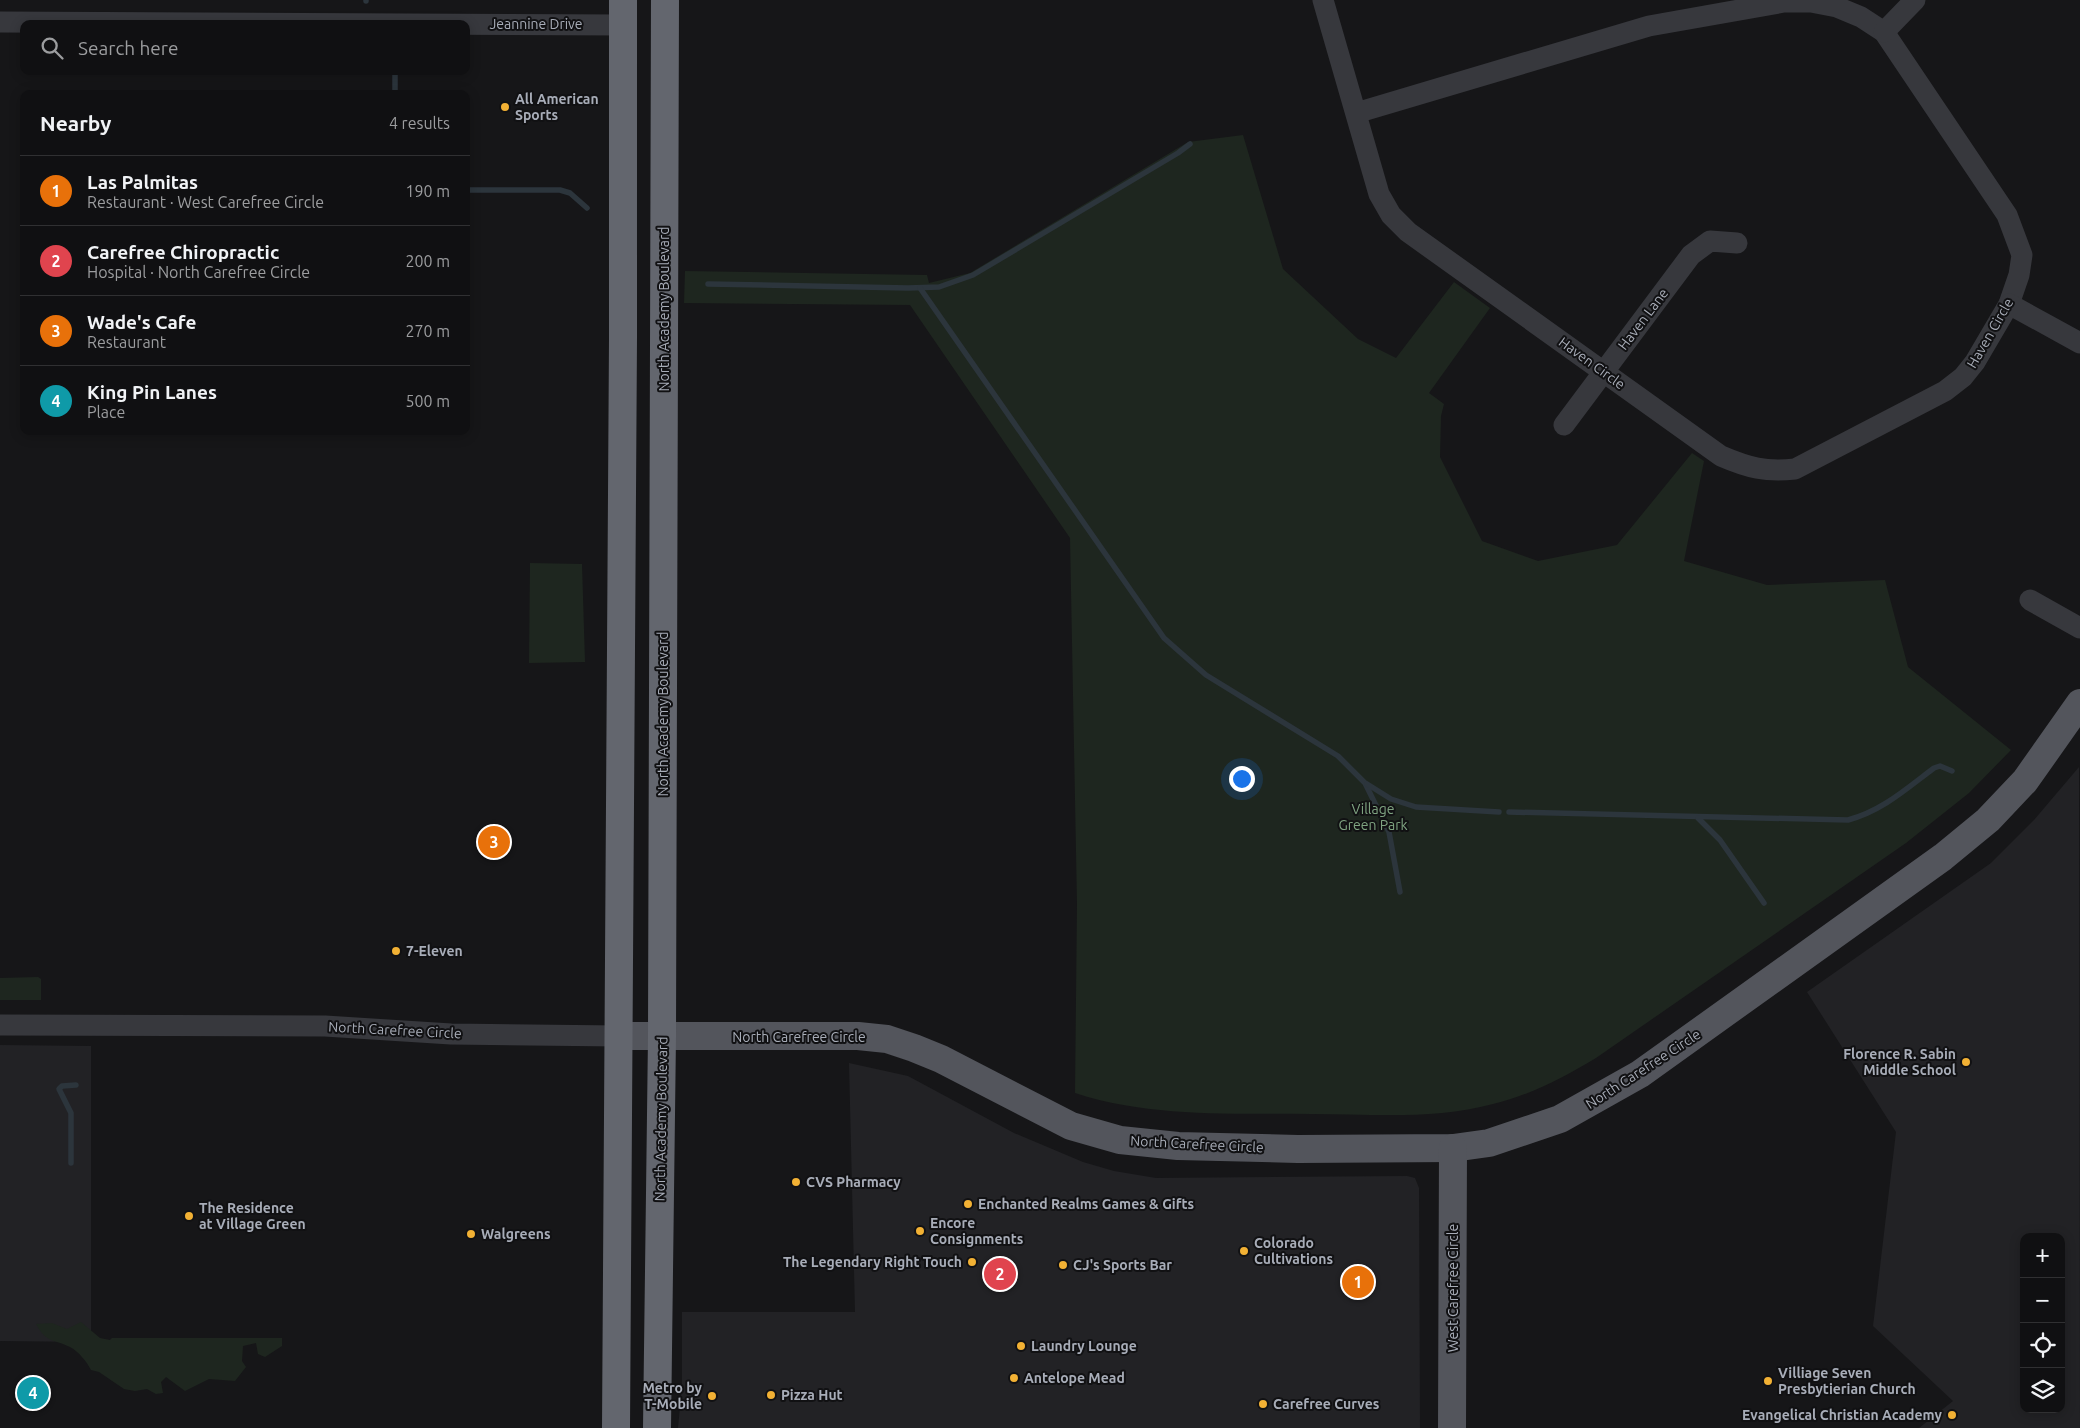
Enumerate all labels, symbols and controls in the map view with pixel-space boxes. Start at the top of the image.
street label: Jeannine Drive [489,16,583,32]
search box [20,20,470,75]
icon: search [38,34,66,62]
text: Search here [78,37,178,59]
place label: All American Sports [515,91,599,123]
marker: All American Sports [499,101,511,113]
text: Nearby [40,111,111,135]
text: 4 results [389,114,450,132]
text: Las Palmitas [87,171,198,193]
text: 1 [51,182,61,200]
text: 190 m [405,182,450,200]
text: Restaurant · West Carefree Circle [87,193,324,211]
street label: North Academy Boulevard [656,227,672,391]
text: Carefree Chiropractic [87,241,279,263]
text: 2 [51,252,61,270]
text: 200 m [405,252,450,270]
text: Hospital · North Carefree Circle [87,263,310,281]
street label: Haven Lane [1615,285,1671,353]
street label: Haven Circle [1964,295,2016,371]
text: Wade's Cafe [87,311,196,333]
text: 3 [51,322,61,340]
text: 270 m [405,322,450,340]
text: Restaurant [87,333,166,351]
street label: Haven Circle [1556,334,1628,392]
text: King Pin Lanes [87,381,217,403]
text: 4 [51,392,61,410]
text: 500 m [405,392,450,410]
text: Place [87,403,125,421]
street label: North Academy Boulevard [655,632,671,796]
your location [1229,766,1255,792]
park label: Village Green Park [1338,801,1408,833]
pin: 3 [478,823,510,861]
place label: 7-Eleven [406,943,463,959]
marker: 7-Eleven [390,945,402,957]
street label: North Carefree Circle [328,1019,462,1041]
street label: North Carefree Circle [1583,1026,1703,1112]
street label: North Carefree Circle [732,1029,866,1045]
street label: North Academy Boulevard [652,1036,670,1202]
place label: Florence R. Sabin Middle School [1843,1046,1956,1078]
marker: Florence R. Sabin Middle School [1960,1056,1972,1068]
street label: North Carefree Circle [1130,1133,1264,1155]
place label: CVS Pharmacy [806,1174,901,1190]
marker: CVS Pharmacy [790,1176,802,1188]
place label: Enchanted Realms Games & Gifts [978,1196,1195,1212]
marker: Enchanted Realms Games & Gifts [962,1198,974,1210]
place label: The Residence at Village Green [199,1200,306,1232]
marker: The Residence at Village Green [183,1210,195,1222]
place label: Encore Consignments [930,1215,1024,1247]
street label: West Carefree Circle [1445,1224,1461,1352]
marker: Encore Consignments [914,1225,926,1237]
place label: Walgreens [481,1226,551,1242]
marker: Walgreens [465,1228,477,1240]
map controls [2020,1233,2065,1413]
button: + [2020,1233,2065,1278]
place label: Colorado Cultivations [1254,1235,1333,1267]
marker: Colorado Cultivations [1238,1245,1250,1257]
place label: The Legendary Right Touch [783,1254,962,1270]
pin: 2 [984,1255,1016,1293]
marker: The Legendary Right Touch [966,1256,978,1268]
place label: CJ's Sports Bar [1073,1257,1172,1273]
marker: CJ's Sports Bar [1057,1259,1069,1271]
pin: 1 [1342,1263,1374,1301]
button: − [2020,1278,2065,1323]
button: locate [2020,1323,2065,1368]
place label: Laundry Lounge [1031,1338,1137,1354]
marker: Laundry Lounge [1015,1340,1027,1352]
place label: Villiage Seven Presbytierian Church [1778,1365,1916,1397]
button: layers [2020,1368,2065,1413]
place label: Antelope Mead [1024,1370,1125,1386]
marker: Antelope Mead [1008,1372,1020,1384]
pin: 4 [17,1374,49,1412]
marker: Villiage Seven Presbytierian Church [1762,1375,1774,1387]
place label: Metro by T-Mobile [642,1380,703,1412]
place label: Pizza Hut [781,1387,843,1403]
marker: Pizza Hut [765,1389,777,1401]
marker: Metro by T-Mobile [706,1390,718,1402]
place label: Carefree Curves [1273,1396,1380,1412]
marker: Carefree Curves [1257,1398,1269,1410]
place label: Evangelical Christian Academy [1742,1407,1943,1423]
marker: Evangelical Christian Academy [1946,1409,1958,1421]

